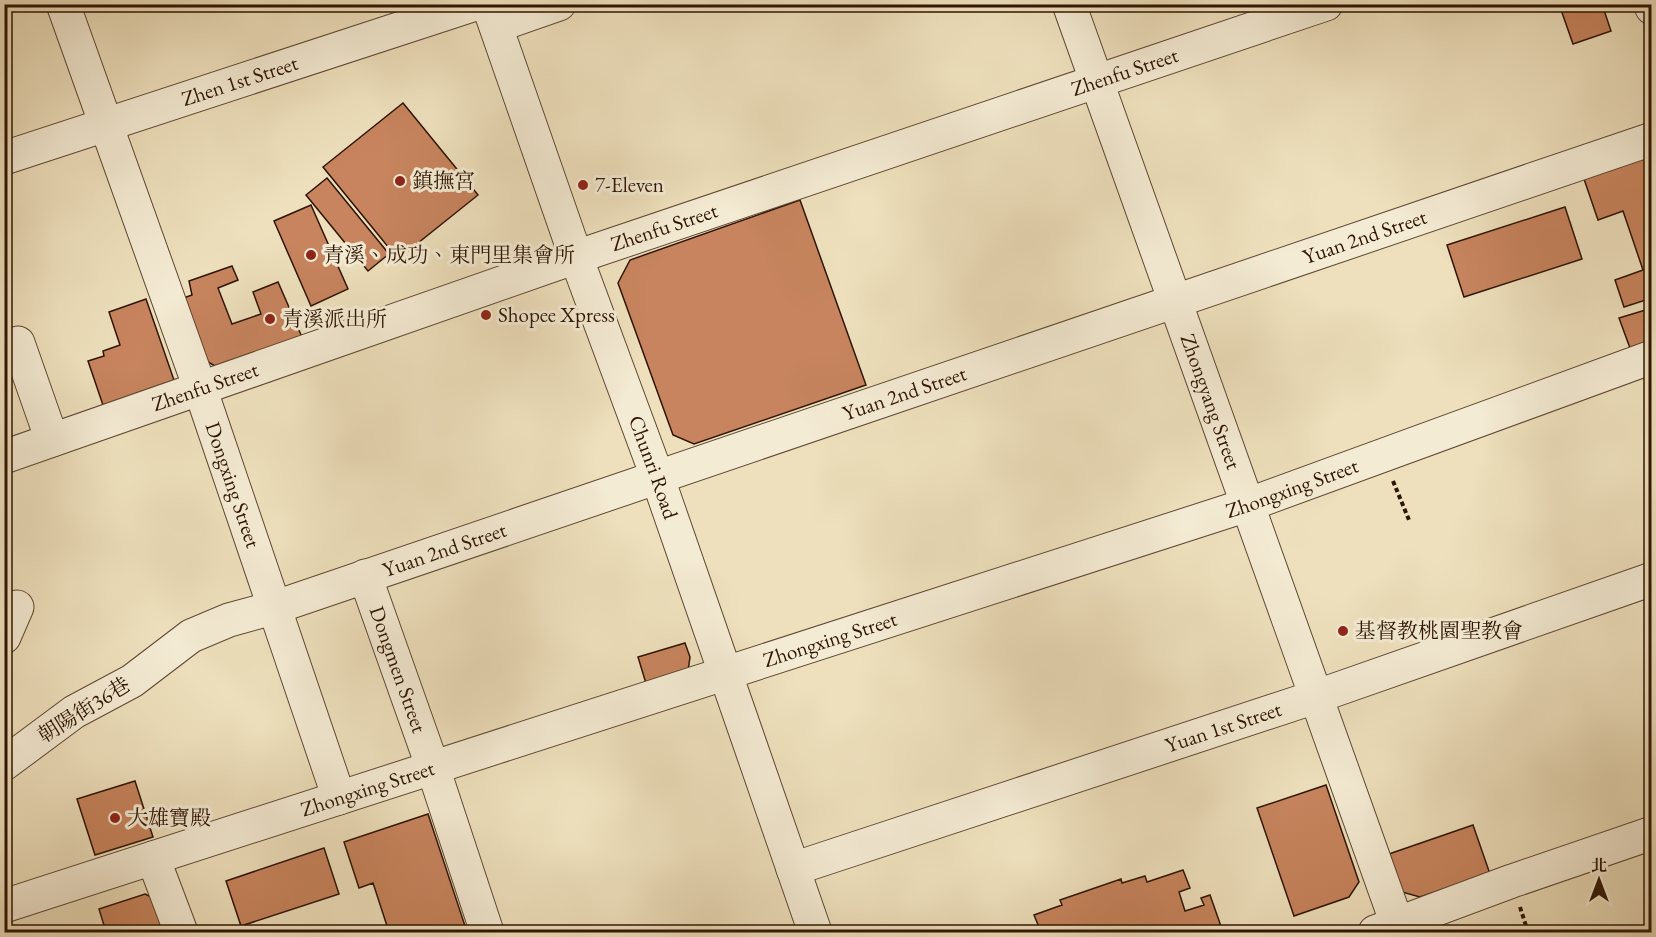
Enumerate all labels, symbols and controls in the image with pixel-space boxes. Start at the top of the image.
street label: Zhenfu Street [1068,41,1182,102]
street label: Zhen 1st Street [178,49,302,112]
place label: 鎮撫宮 [412,167,475,194]
place label: 7-Eleven [595,171,664,198]
marker: 鎮撫宮 [393,174,407,188]
marker: 7-Eleven [576,178,590,192]
street label: Zhenfu Street [607,196,721,257]
street label: Yuan 2nd Street [1299,203,1430,270]
place label: 青溪、成功、東門里集會所 [323,241,575,268]
marker: 青溪、成功、東門里集會所 [304,248,318,262]
place label: Shopee Xpress [498,301,615,328]
place label: 青溪派出所 [282,305,387,332]
marker: Shopee Xpress [479,308,493,322]
marker: 青溪派出所 [263,312,277,326]
street label: Zhongyang Street [1175,330,1248,473]
street label: Zhenfu Street [148,355,262,417]
street label: Yuan 2nd Street [839,359,970,426]
street label: Chunri Road [623,412,685,523]
street label: Dongxing Street [199,418,267,552]
street label: Zhongxing Street [1222,451,1362,524]
street label: Yuan 2nd Street [379,516,510,583]
street label: Dongmen Street [364,602,433,736]
street label: Zhongxing Street [760,605,901,673]
place label: 基督教桃園聖教會 [1355,617,1523,644]
marker: 基督教桃園聖教會 [1336,624,1350,638]
street label: 朝陽街36巷 [32,671,135,749]
street label: Yuan 1st Street [1161,695,1285,758]
street label: Zhongxing Street [297,754,438,822]
place label: 大雄寶殿 [127,804,211,831]
marker: 大雄寶殿 [108,811,122,825]
north arrow [1569,850,1629,910]
text: 北 [1591,855,1607,876]

